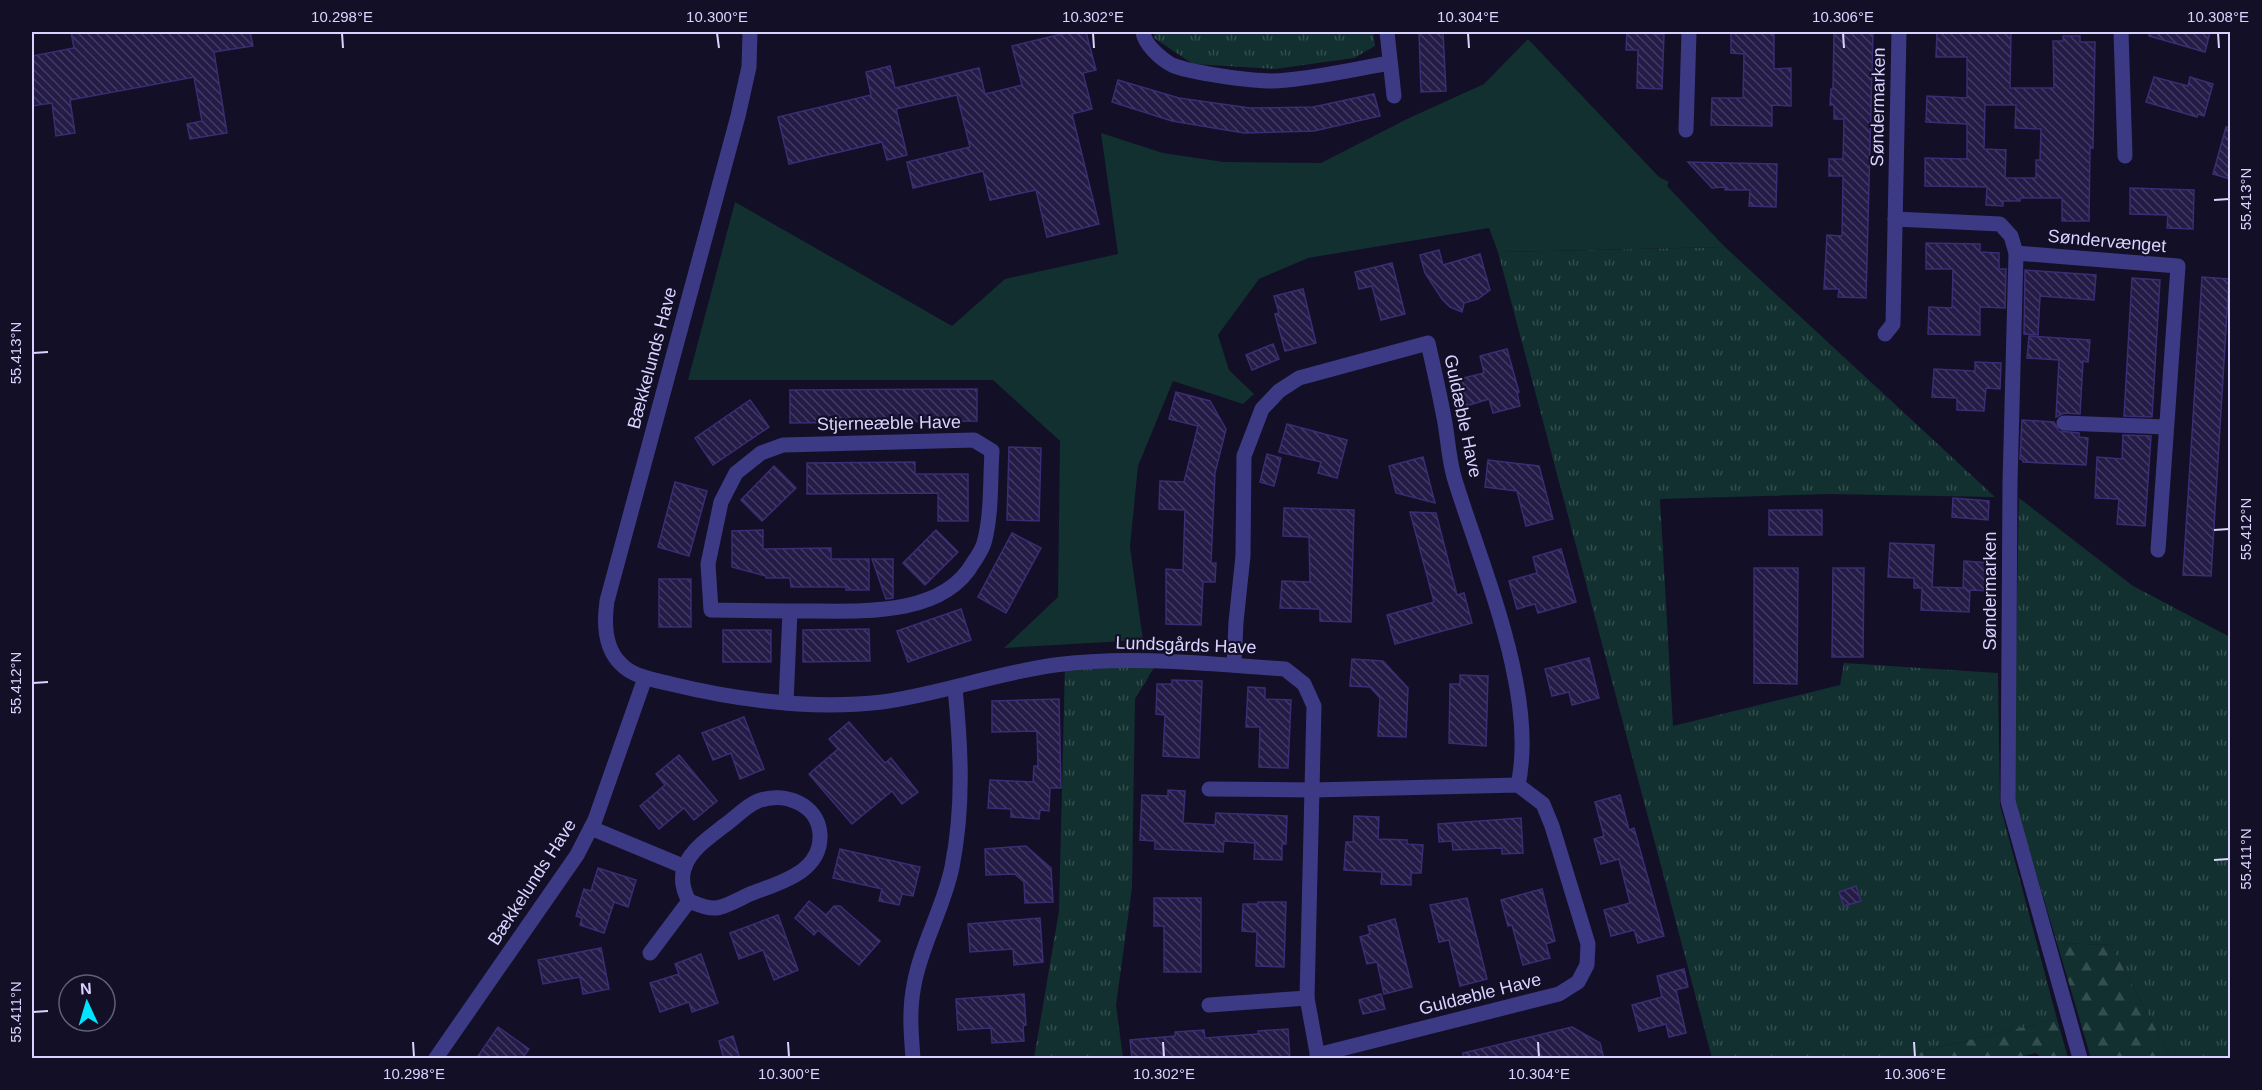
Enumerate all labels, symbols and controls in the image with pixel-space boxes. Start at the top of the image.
text: 10.298°E [311,8,373,25]
text: 10.300°E [686,8,748,25]
text: 10.302°E [1062,8,1124,25]
text: 10.304°E [1437,8,1499,25]
text: 10.306°E [1812,8,1874,25]
text: 10.308°E [2187,8,2249,25]
street label: Søndermarken [1867,47,1889,167]
text: 55.413°N [2237,168,2254,230]
street label: Søndervænget [2047,226,2167,256]
street label: Bækkelunds Have [623,285,681,431]
text: 55.413°N [7,322,24,384]
street label: Guldæble Have [1440,353,1486,479]
street label: Stjerneæble Have [817,412,961,434]
text: 55.412°N [2237,498,2254,560]
street label: Søndermarken [1980,531,2000,651]
street label: Lundsgårds Have [1115,633,1257,657]
text: 55.412°N [7,652,24,714]
street label: Bækkelunds Have [484,815,580,949]
text: 55.411°N [2237,828,2254,890]
street label: Guldæble Have [1417,969,1543,1019]
north arrow [57,973,117,1033]
text: N [80,980,92,997]
text: 55.411°N [7,981,24,1043]
text: 10.298°E [383,1065,445,1082]
text: 10.300°E [758,1065,820,1082]
text: 10.302°E [1133,1065,1195,1082]
text: 10.304°E [1508,1065,1570,1082]
text: 10.306°E [1884,1065,1946,1082]

